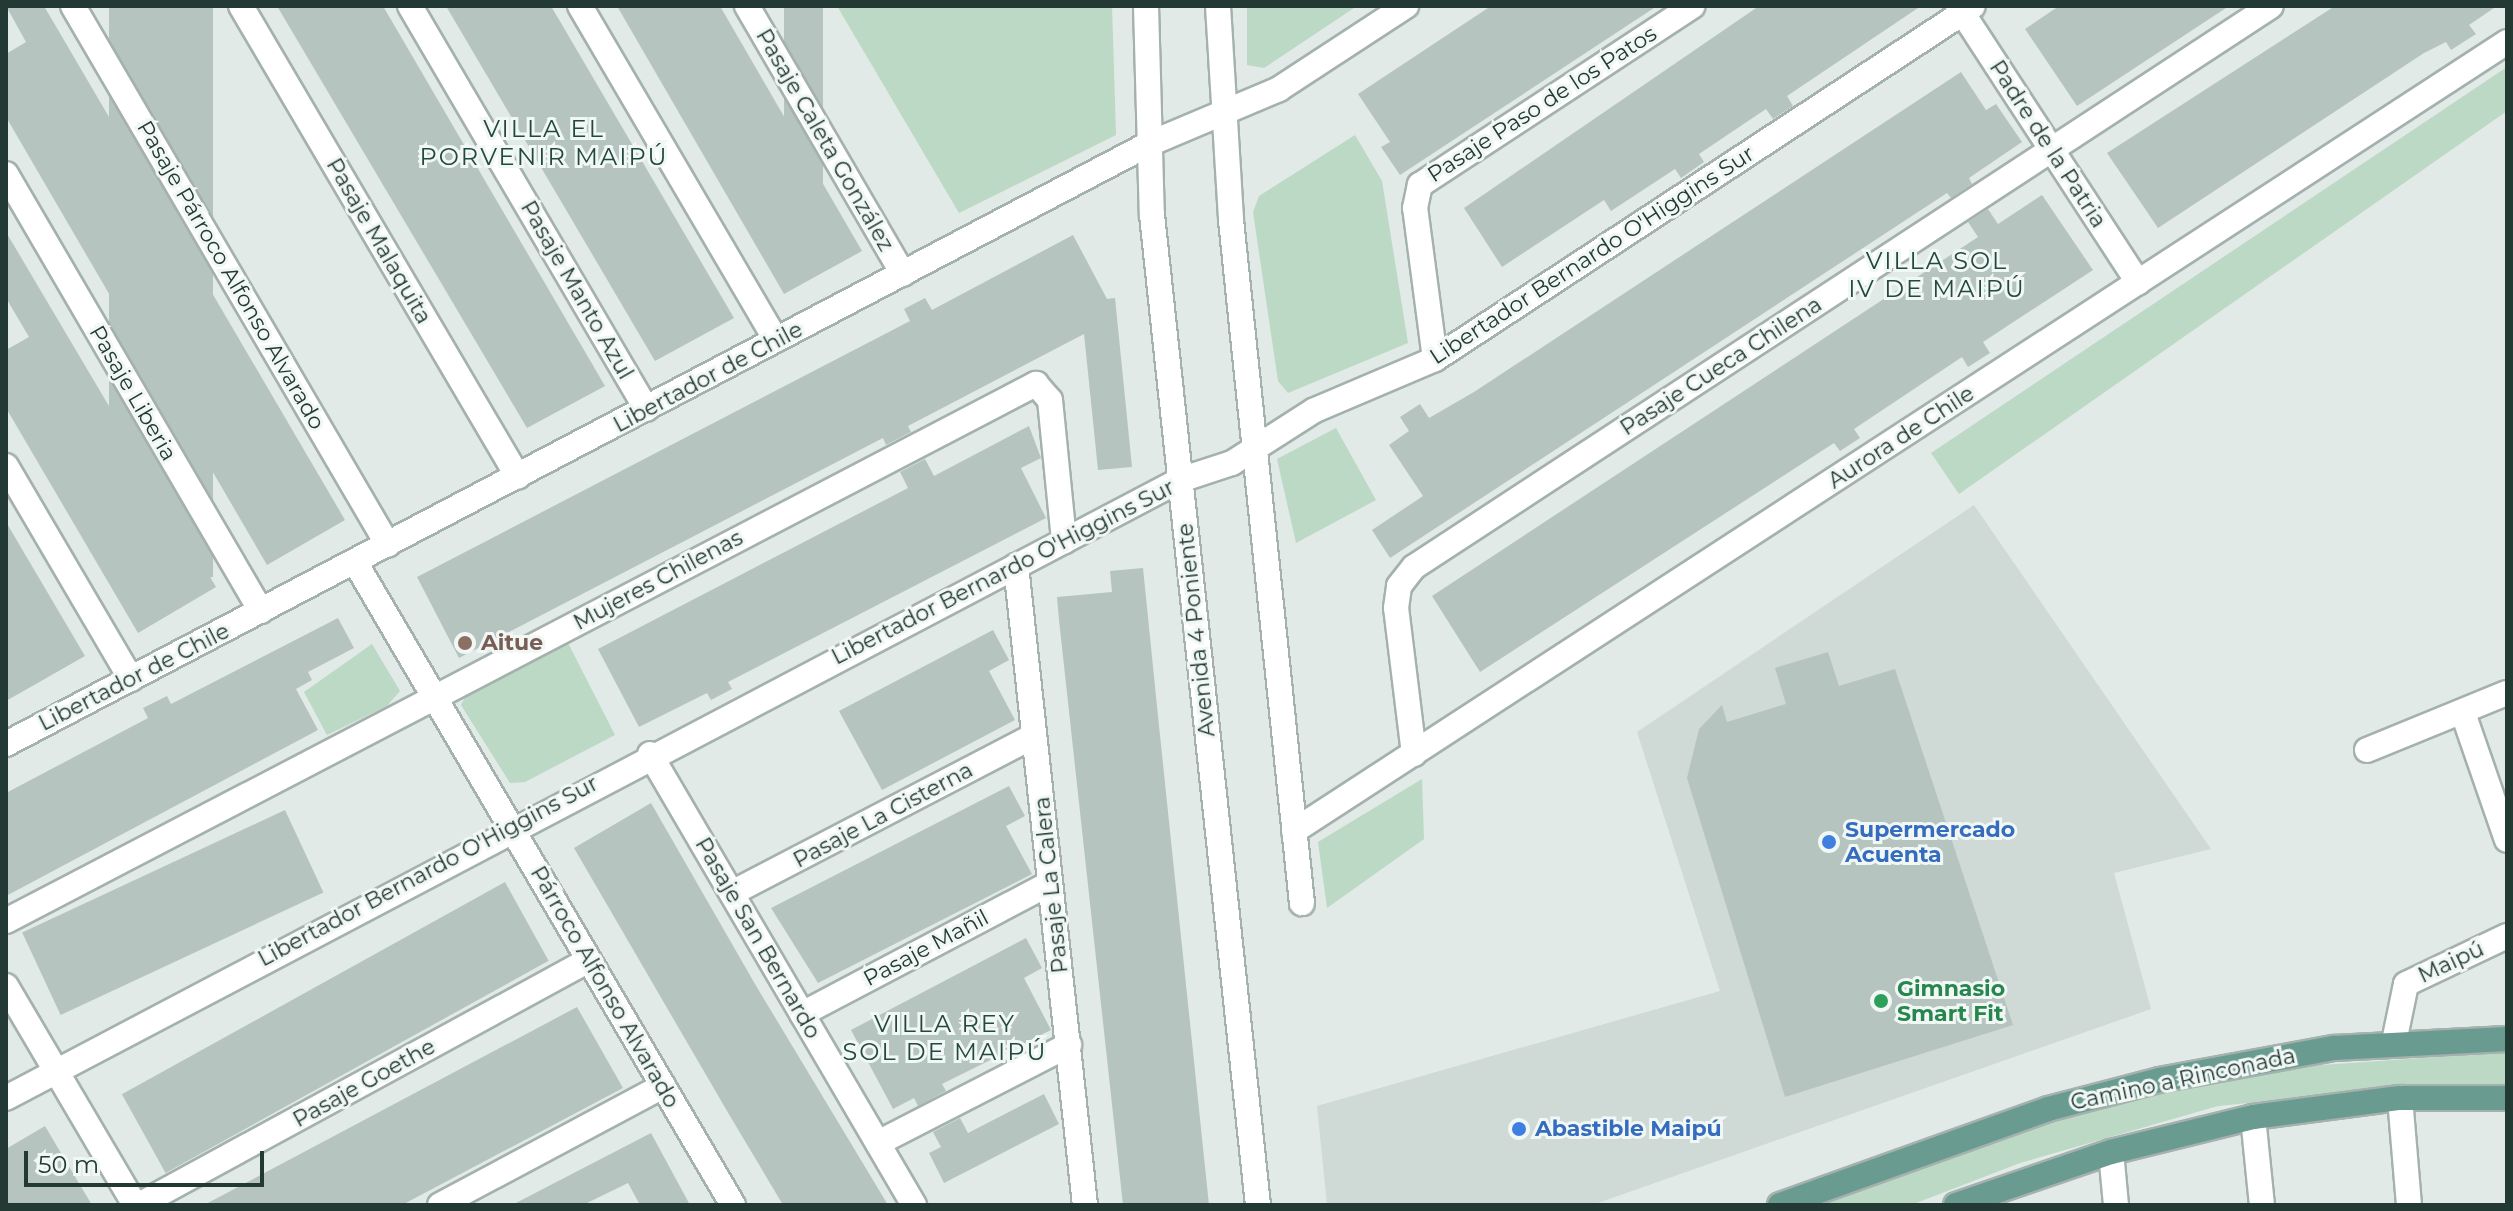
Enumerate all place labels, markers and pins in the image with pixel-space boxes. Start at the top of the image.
place label: Aitue [481,630,543,656]
marker: Aitue [456,634,474,652]
place label: Supermercado Acuenta [1845,816,2015,868]
marker: Supermercado Acuenta [1820,833,1838,851]
place label: Gimnasio Smart Fit [1897,975,2005,1026]
marker: Gimnasio Smart Fit [1872,992,1890,1010]
place label: Abastible Maipú [1535,1116,1722,1142]
marker: Abastible Maipú [1510,1120,1528,1138]

